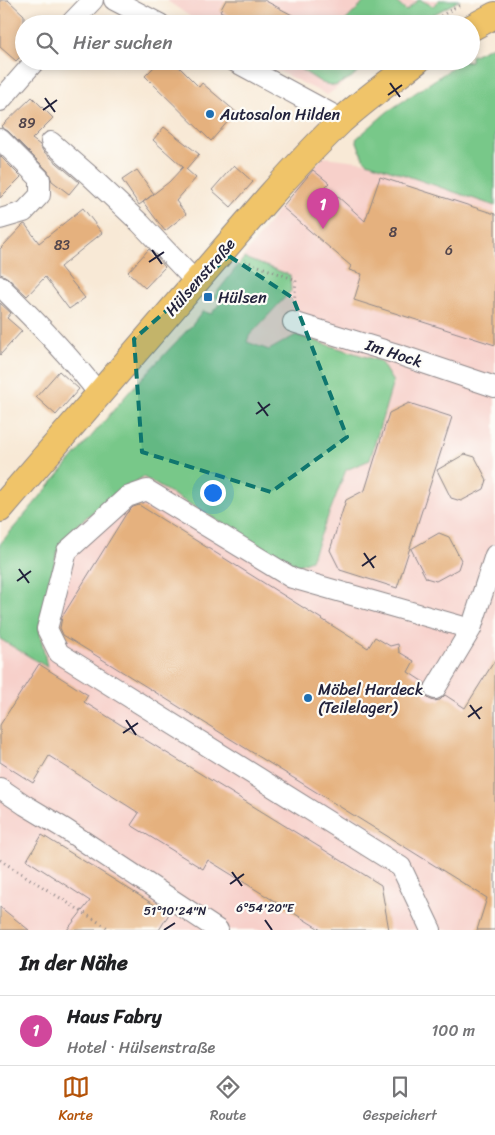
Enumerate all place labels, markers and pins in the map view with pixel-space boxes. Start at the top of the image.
place label: Autosalon Hilden [219,100,341,129]
marker: Autosalon Hilden [204,108,216,120]
pin: 1 [307,188,339,229]
place label: Hülsen [218,283,267,312]
marker: Hülsen [202,291,214,303]
place label: Möbel Hardeck (Teilelager) [318,675,423,722]
marker: Möbel Hardeck (Teilelager) [302,692,314,704]

